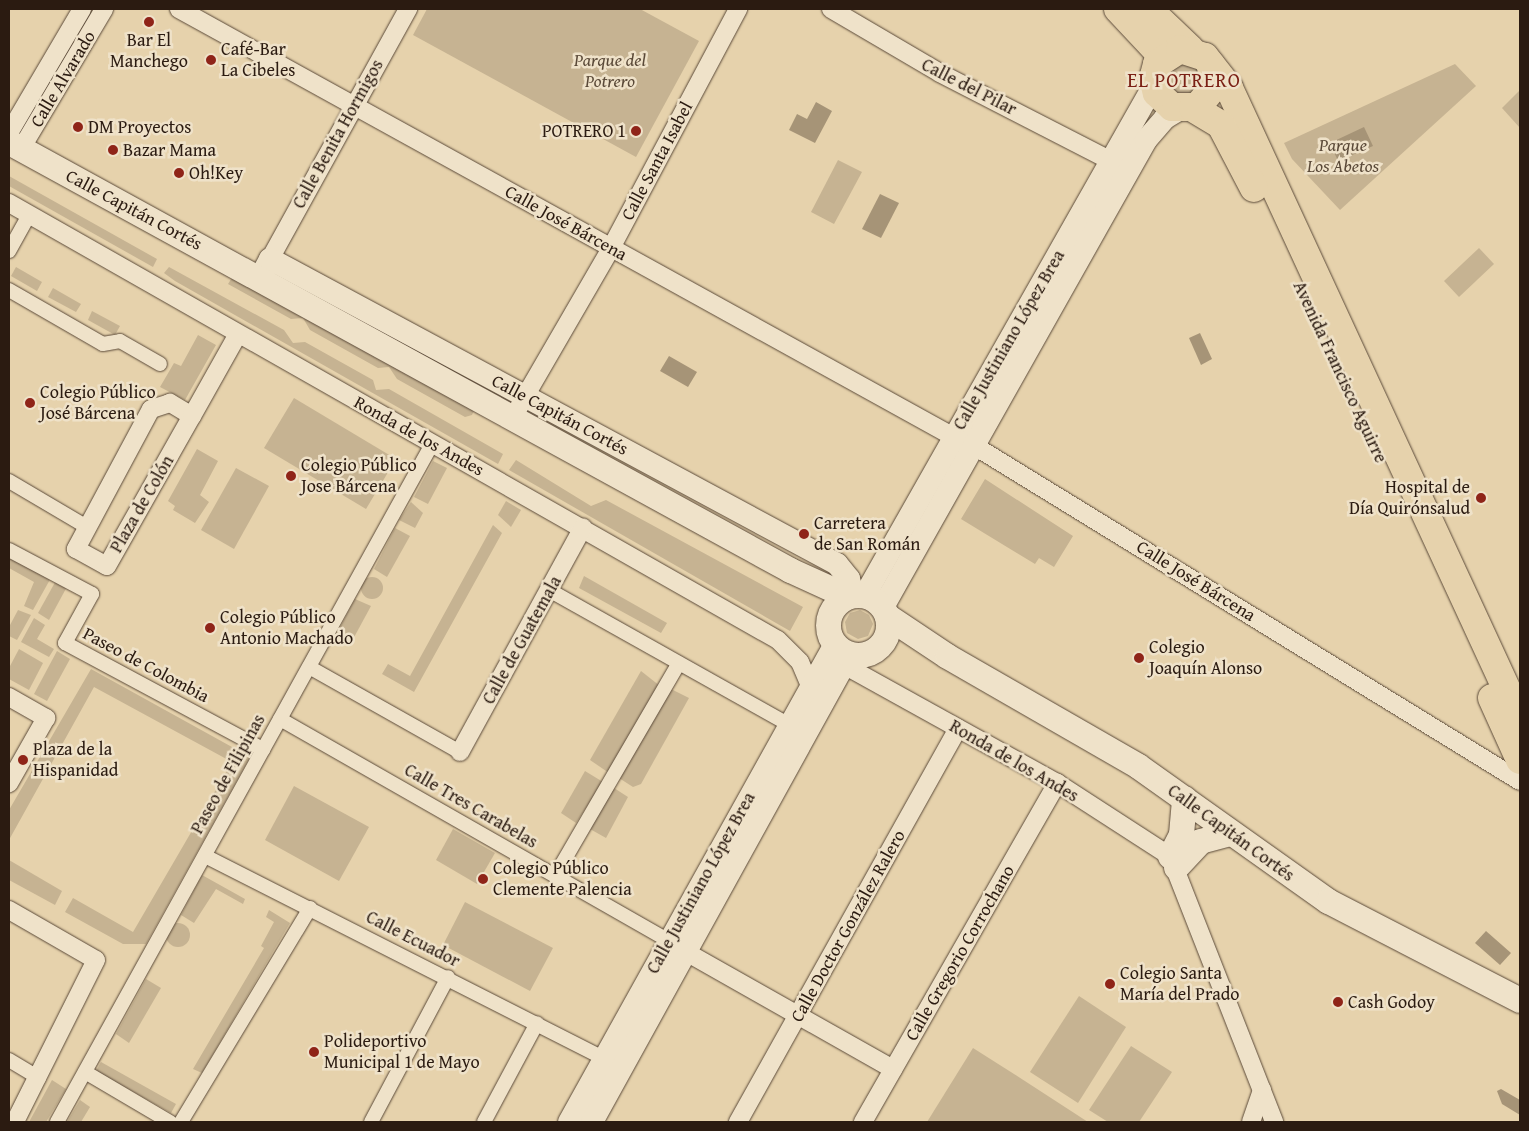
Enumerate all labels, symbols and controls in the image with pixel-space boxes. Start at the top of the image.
marker: Bar El Manchego [143,16,155,28]
street label: Calle Alvarado [26,27,100,131]
place label: Bar El Manchego [110,30,188,72]
place label: Café-Bar La Cibeles [221,39,295,82]
park label: Parque del Potrero [574,50,646,92]
marker: Café-Bar La Cibeles [205,54,217,66]
street label: Calle del Pilar [918,54,1020,120]
street label: Calle Benita Hormigos [288,56,388,212]
district label: EL POTRERO [1126,67,1242,91]
street label: Calle Santa Isabel [617,98,697,224]
place label: DM Proyectos [88,116,191,138]
place label: POTRERO 1 [542,120,626,142]
marker: DM Proyectos [72,121,84,133]
marker: POTRERO 1 [630,125,642,137]
park label: Parque Los Abetos [1307,135,1379,178]
place label: Bazar Mama [123,139,216,161]
marker: Bazar Mama [107,144,119,156]
place label: Oh!Key [189,162,243,184]
street label: Calle Capitán Cortés [62,165,206,255]
marker: Oh!Key [173,167,185,179]
street label: Calle José Bárcena [501,181,631,265]
street label: Calle Justiniano López Brea [949,246,1069,434]
street label: Avenida Francisco Aguirre [1288,278,1392,466]
street label: Calle Capitán Cortés [488,370,632,460]
place label: Colegio Público José Bárcena [40,382,156,424]
street label: Ronda de los Andes [350,391,488,481]
marker: Colegio Público José Bárcena [24,397,36,409]
street label: Plaza de Colón [105,451,179,557]
place label: Colegio Público Jose Bárcena [301,455,417,498]
marker: Colegio Público Jose Bárcena [285,470,297,482]
place label: Hospital de Día Quirónsalud [1349,477,1470,520]
marker: Hospital de Día Quirónsalud [1474,491,1488,505]
place label: Carretera de San Román [814,513,920,556]
marker: Carretera de San Román [798,528,810,540]
street label: Calle José Bárcena [1133,536,1259,626]
street label: Calle de Guatemala [478,572,566,708]
place label: Colegio Público Antonio Machado [220,607,353,650]
marker: Colegio Público Antonio Machado [204,622,216,634]
street label: Paseo de Colombia [79,623,213,707]
place label: Colegio Joaquín Alonso [1149,637,1262,680]
marker: Colegio Joaquín Alonso [1133,652,1145,664]
street label: Paseo de Filipinas [186,710,270,838]
street label: Ronda de los Andes [946,715,1082,807]
place label: Plaza de la Hispanidad [33,739,118,782]
marker: Plaza de la Hispanidad [17,754,29,766]
street label: Calle Tres Carabelas [401,759,541,853]
street label: Calle Capitán Cortés [1164,780,1298,886]
street label: Calle Justiniano López Brea [642,789,760,977]
street label: Calle Doctor González Ralero [786,826,910,1026]
place label: Colegio Público Clemente Palencia [493,858,632,901]
street label: Calle Gregorio Corrochano [901,861,1019,1045]
marker: Colegio Público Clemente Palencia [477,873,489,885]
street label: Calle Ecuador [363,906,463,972]
place label: Colegio Santa María del Prado [1120,963,1239,1006]
marker: Colegio Santa María del Prado [1104,978,1116,990]
place label: Cash Godoy [1348,991,1435,1013]
marker: Cash Godoy [1332,996,1344,1008]
place label: Polideportivo Municipal 1 de Mayo [324,1031,480,1074]
marker: Polideportivo Municipal 1 de Mayo [308,1046,320,1058]

